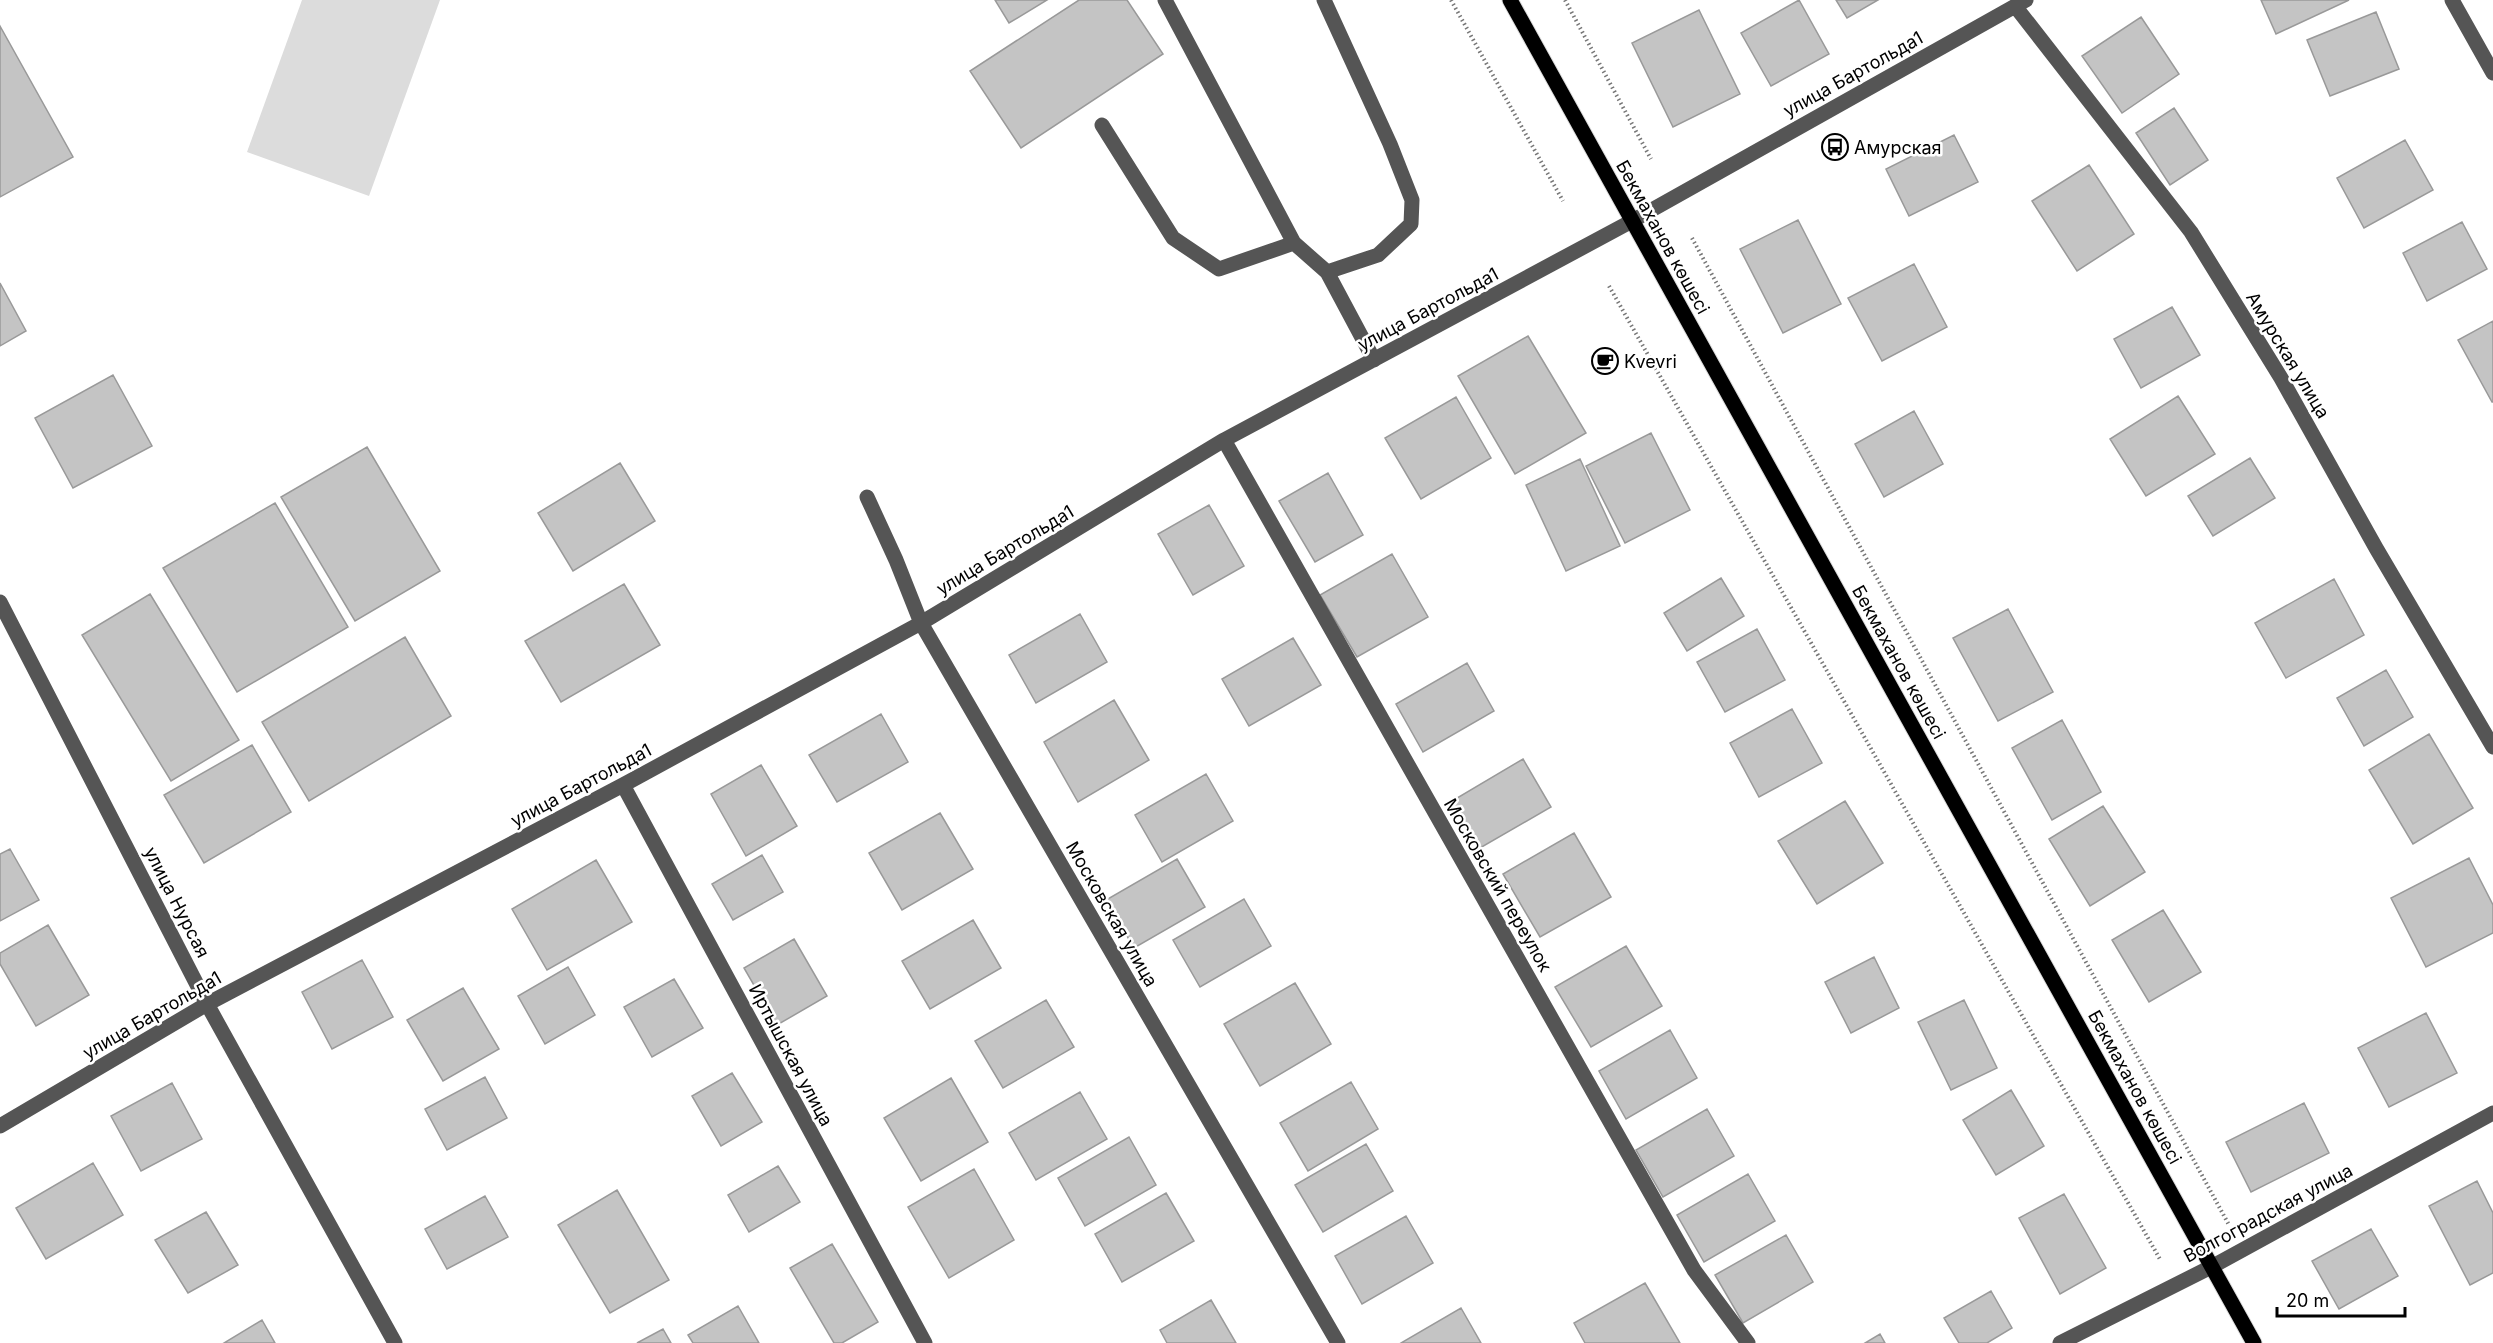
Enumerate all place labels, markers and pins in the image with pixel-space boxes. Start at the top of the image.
bus stop icon: Амурская [1820,132,1850,162]
place label: Амурская [1854,137,1942,158]
cafe icon: Kvevri [1590,346,1620,376]
place label: Kvevri [1624,351,1677,372]

